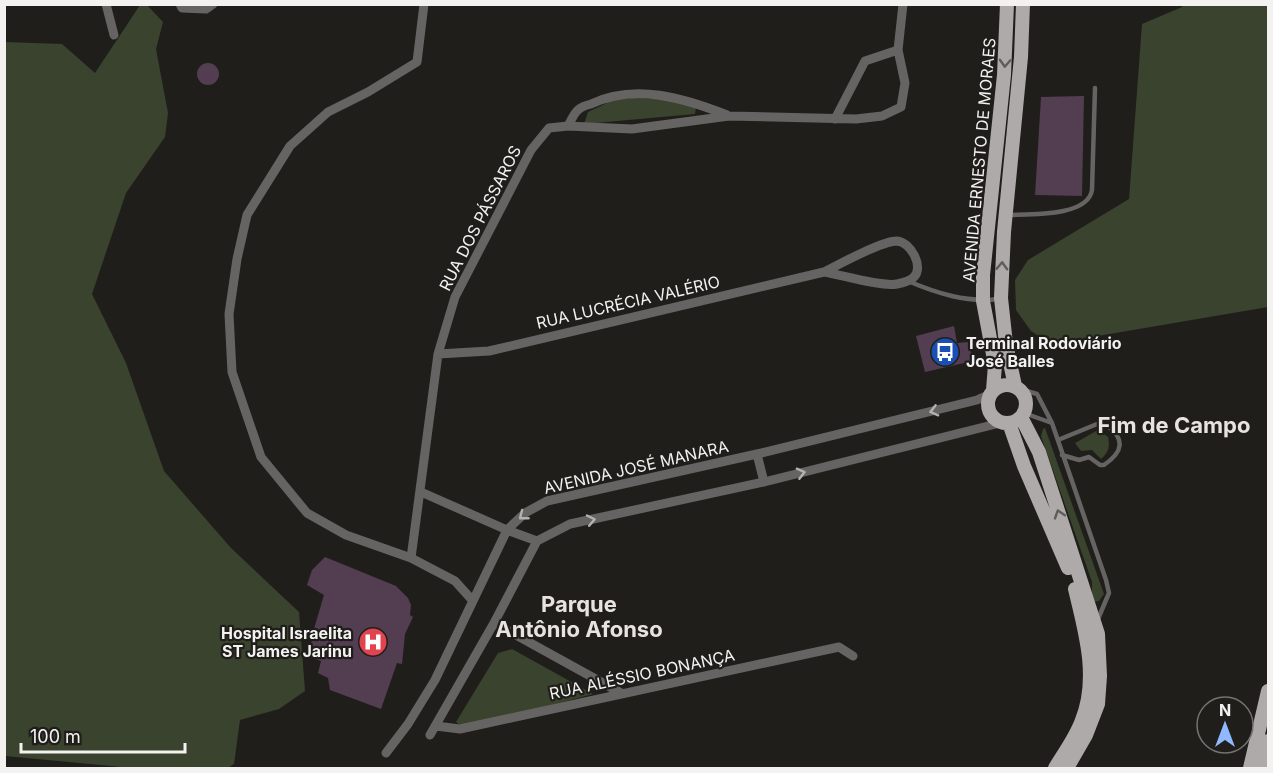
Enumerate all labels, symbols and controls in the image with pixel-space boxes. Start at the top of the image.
street label: AVENIDA ERNESTO DE MORAES [958,37,1000,283]
one-way arrow [999,58,1012,67]
street label: RUA DOS PÁSSAROS [435,142,525,294]
one-way arrow [996,262,1009,271]
street label: RUA LUCRÉCIA VALÉRIO [534,271,722,333]
place label: Terminal Rodoviário José Balles [966,333,1122,371]
bus stop icon: Terminal Rodoviário José Balles [929,336,961,368]
one-way arrow [930,403,940,416]
district label: Fim de Campo [1098,412,1250,438]
street label: AVENIDA JOSÉ MANARA [542,436,730,498]
one-way arrow [796,467,806,480]
one-way arrow [519,508,530,519]
one-way arrow [1054,509,1066,520]
one-way arrow [585,514,595,527]
district label: Parque Antônio Afonso [495,591,663,642]
place label: Hospital Israelita ST James Jarinu [221,623,352,661]
hospital icon: Hospital Israelita ST James Jarinu [357,626,389,658]
street label: RUA ALÉSSIO BONANÇA [548,645,736,703]
north arrow [1195,695,1255,755]
text: N [1219,700,1231,720]
scale bar [21,716,184,754]
text: 100 m [30,726,81,747]

